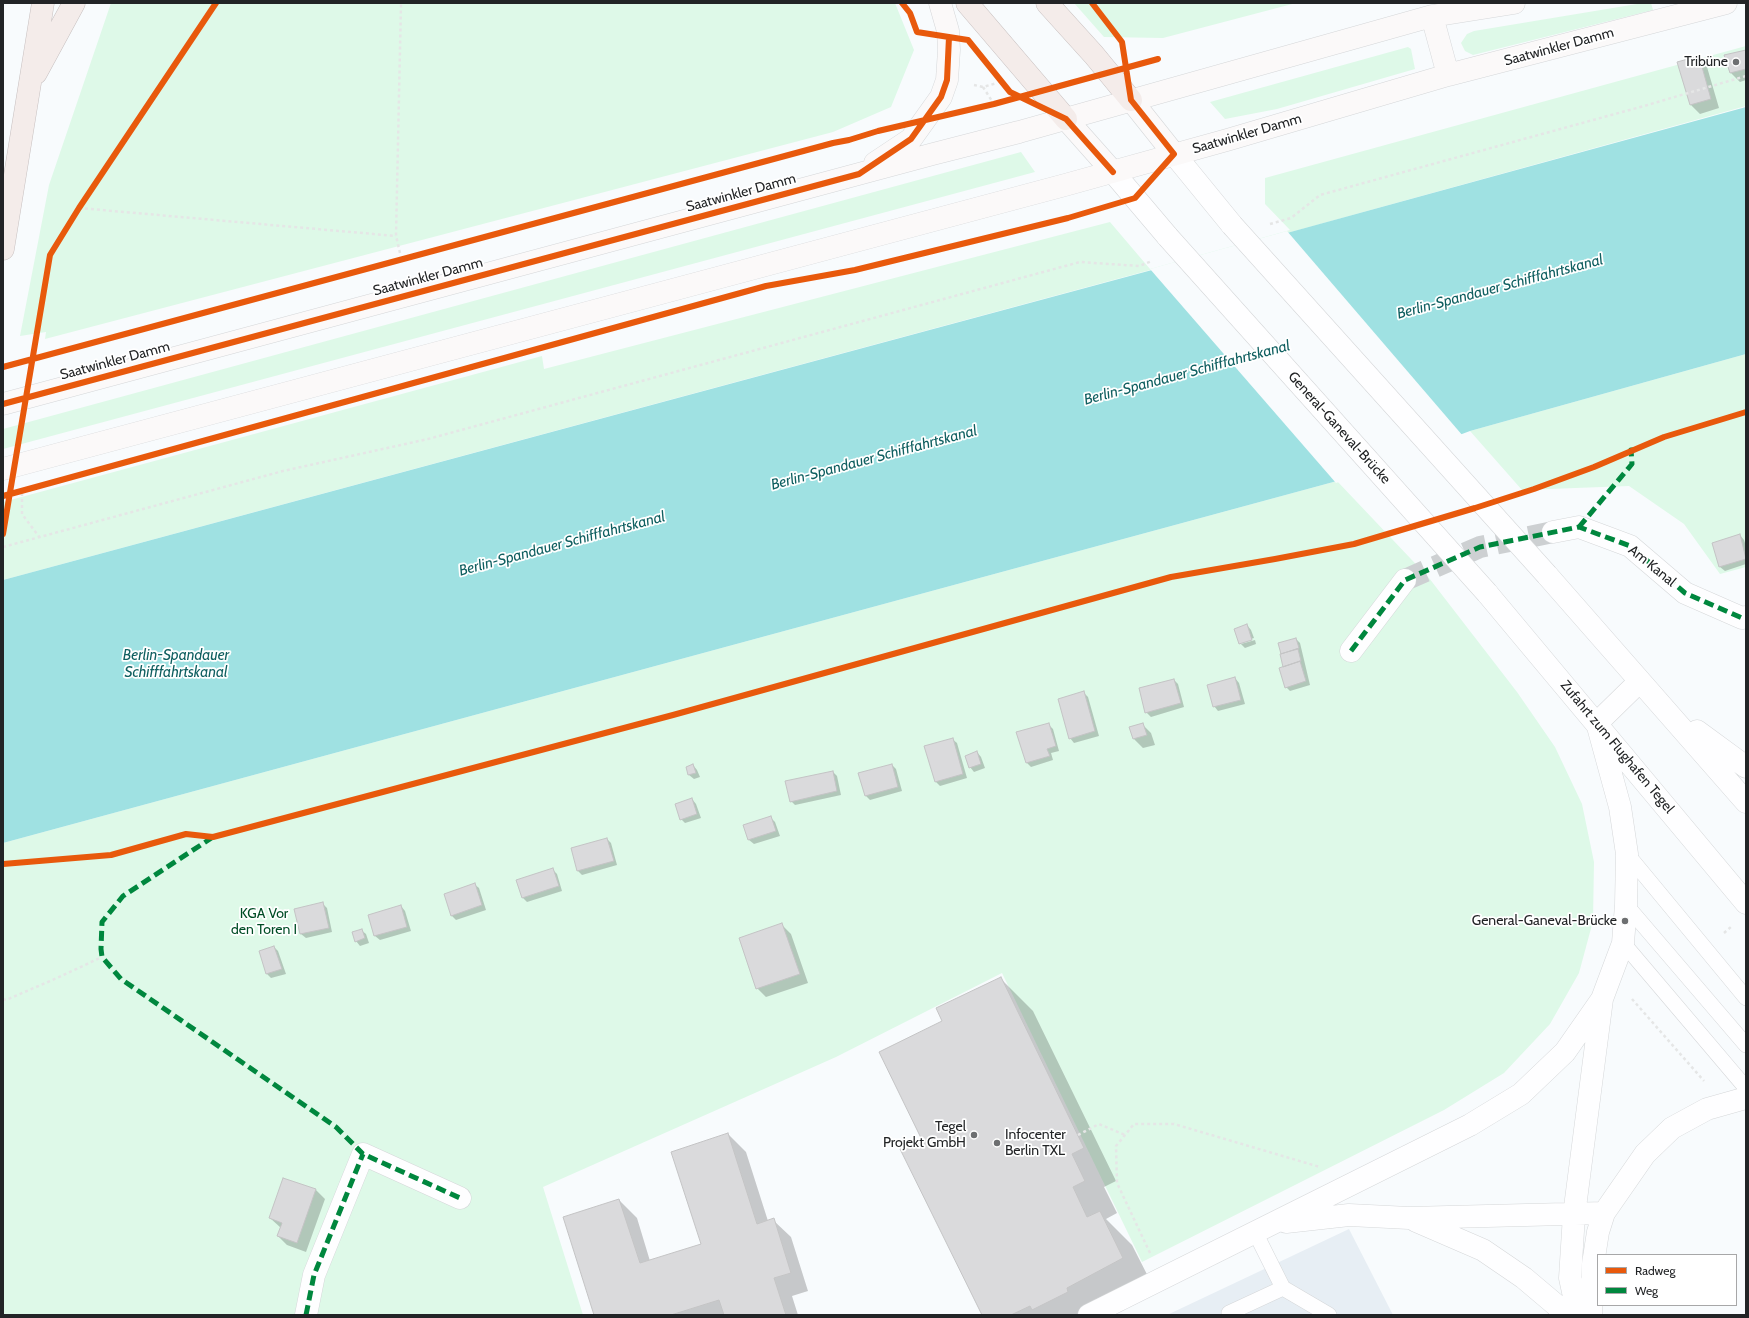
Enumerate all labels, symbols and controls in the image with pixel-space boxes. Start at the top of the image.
street label: Saatwinkler Damm [1502,24,1616,70]
place label: Tribüne [1684,54,1728,70]
marker: Tribüne [1731,57,1741,67]
street label: Saatwinkler Damm [1191,110,1303,158]
street label: Saatwinkler Damm [684,170,798,216]
water label: Berlin-Spandauer Schifffahrtskanal [1395,251,1605,323]
street label: Saatwinkler Damm [371,254,485,300]
water label: Berlin-Spandauer Schifffahrtskanal [1082,337,1292,409]
street label: Saatwinkler Damm [58,338,172,384]
street label: General-Ganeval-Brücke [1284,368,1394,488]
water label: Berlin-Spandauer Schifffahrtskanal [769,422,979,494]
water label: Berlin-Spandauer Schifffahrtskanal [457,508,667,580]
street label: Am Kanal [1625,542,1679,590]
water label: Berlin-Spandauer Schifffahrtskanal [123,647,229,682]
street label: Zufahrt zum Flughafen Tegel [1557,677,1677,817]
park label: KGA Vor den Toren I [231,906,297,938]
place label: General-Ganeval-Brücke [1472,913,1617,929]
marker: General-Ganeval-Brücke [1620,916,1630,926]
place label: Tegel Projekt GmbH [883,1119,966,1152]
place label: Infocenter Berlin TXL [1005,1127,1066,1160]
marker: Tegel Projekt GmbH [969,1130,979,1140]
marker: Infocenter Berlin TXL [992,1138,1002,1148]
legend [1597,1254,1737,1306]
text: Radweg [1635,1263,1675,1278]
text: Weg [1635,1283,1658,1298]

